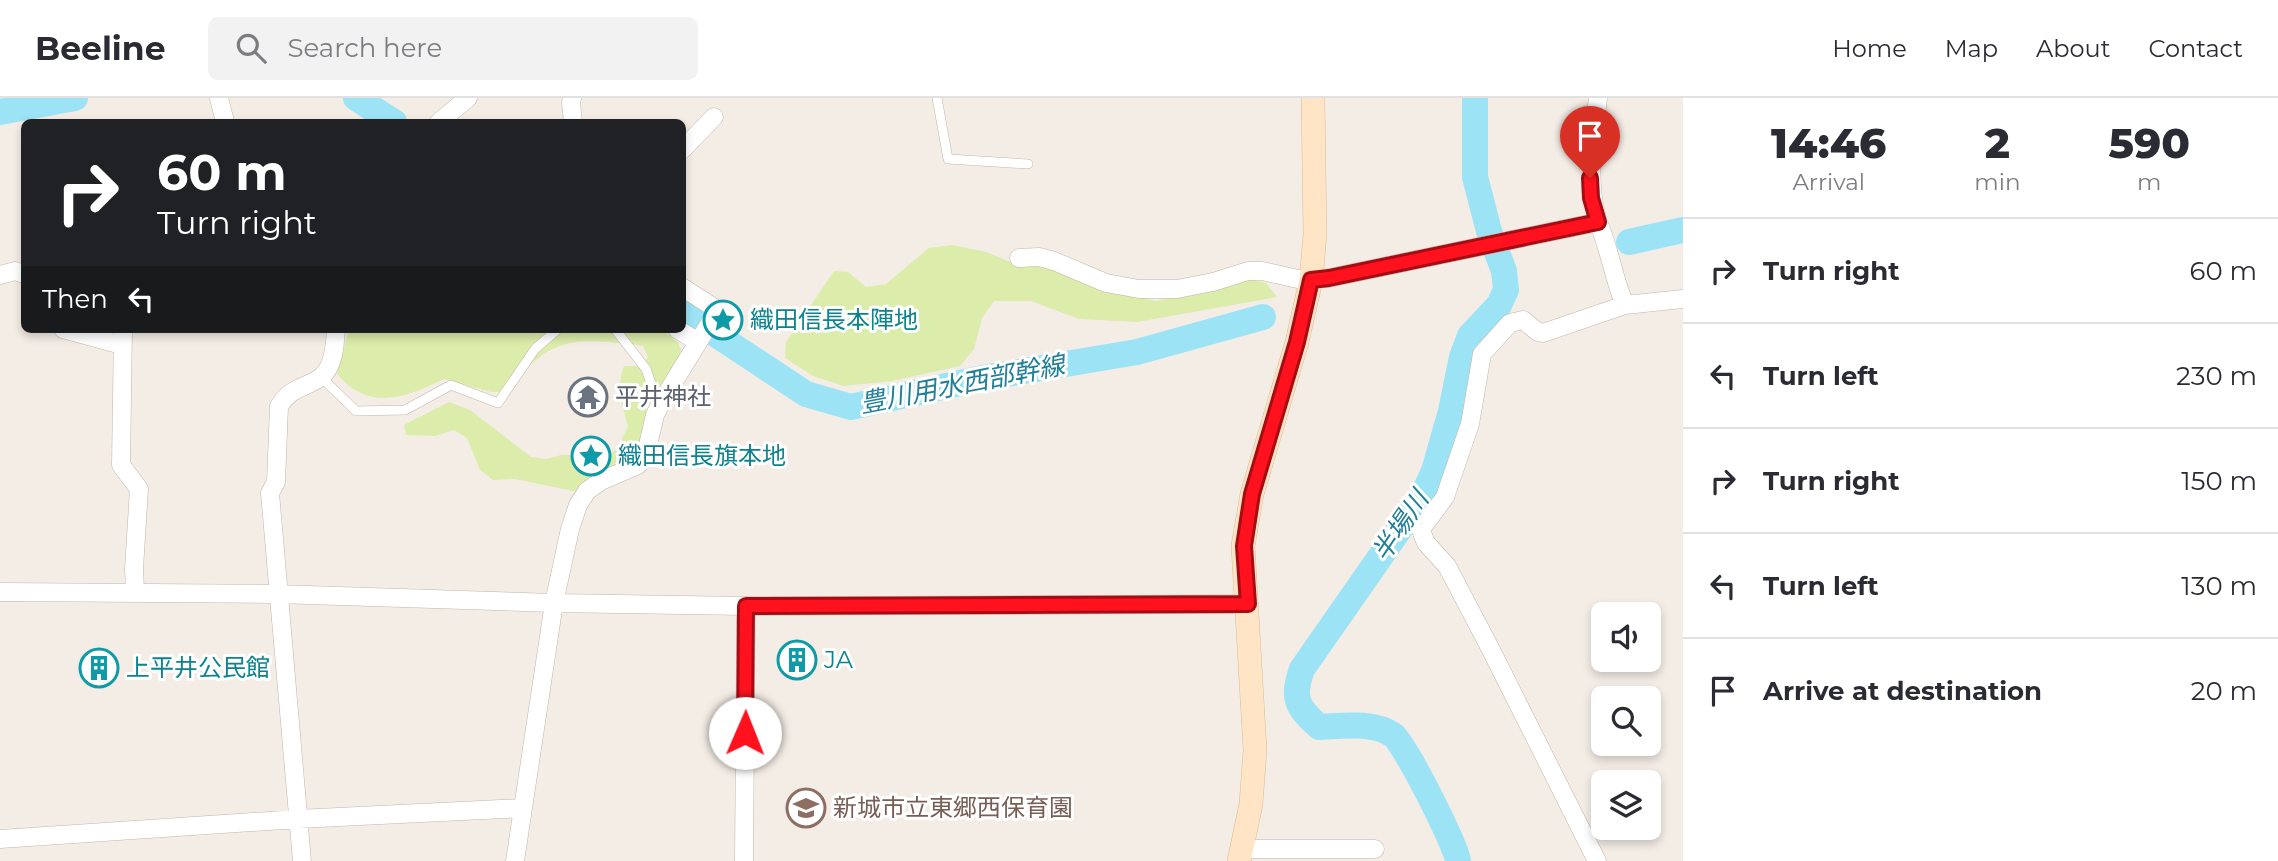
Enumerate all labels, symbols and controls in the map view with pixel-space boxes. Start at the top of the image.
search box [208,17,698,80]
text: Beeline [35,28,166,68]
icon: search [232,29,270,67]
text: Search here [288,32,442,64]
text: Home [1832,34,1907,63]
text: Map [1945,34,1998,63]
text: About [2036,34,2110,63]
text: Contact [2148,34,2243,63]
pin [1560,106,1620,178]
icon: arrive [1571,117,1609,155]
text: 14:46 [1771,117,1886,169]
text: 2 [1985,117,2010,169]
text: 590 [2108,117,2190,169]
text: 60 m [157,143,287,202]
icon: right [42,147,133,238]
text: Arrival [1792,168,1865,196]
text: min [1974,168,2020,196]
text: m [2137,168,2161,196]
text: Turn right [157,203,317,242]
icon: right [1704,252,1742,290]
text: Turn right [1763,255,1899,287]
text: 60 m [2190,255,2257,287]
icon: left [122,280,160,318]
text: Then [42,283,108,315]
place icon: 織田信長本陣地 [702,299,744,341]
place label: 織田信長本陣地 [750,305,918,334]
water label: 豊川用水西部幹線 [857,348,1070,420]
icon: left [1704,357,1742,395]
text: Turn left [1763,360,1879,392]
text: 230 m [2176,360,2257,392]
temple icon: 平井神社 [567,376,609,418]
place label: 平井神社 [615,382,711,411]
place icon: 織田信長旗本地 [570,435,612,477]
place label: 織田信長旗本地 [618,441,786,470]
icon: right [1704,462,1742,500]
text: Turn right [1763,465,1899,497]
text: 150 m [2181,465,2257,497]
water label: 半場川 [1365,482,1437,567]
icon: left [1704,567,1742,605]
text: Turn left [1763,570,1879,602]
text: 130 m [2181,570,2257,602]
map controls [1591,602,1661,840]
button: sound [1591,602,1661,672]
building icon: JA [776,639,818,681]
place label: JA [823,645,854,674]
building icon: 上平井公民館 [78,647,120,689]
place label: 上平井公民館 [126,653,270,682]
icon: arrive [1704,672,1742,710]
text: Arrive at destination [1763,675,2042,707]
text: 20 m [2191,675,2257,707]
button: search [1591,686,1661,756]
position arrow [708,696,782,770]
button: layers [1591,770,1661,840]
school or university icon: 新城市立東郷西保育園 [785,787,827,829]
place label: 新城市立東郷西保育園 [833,793,1073,822]

